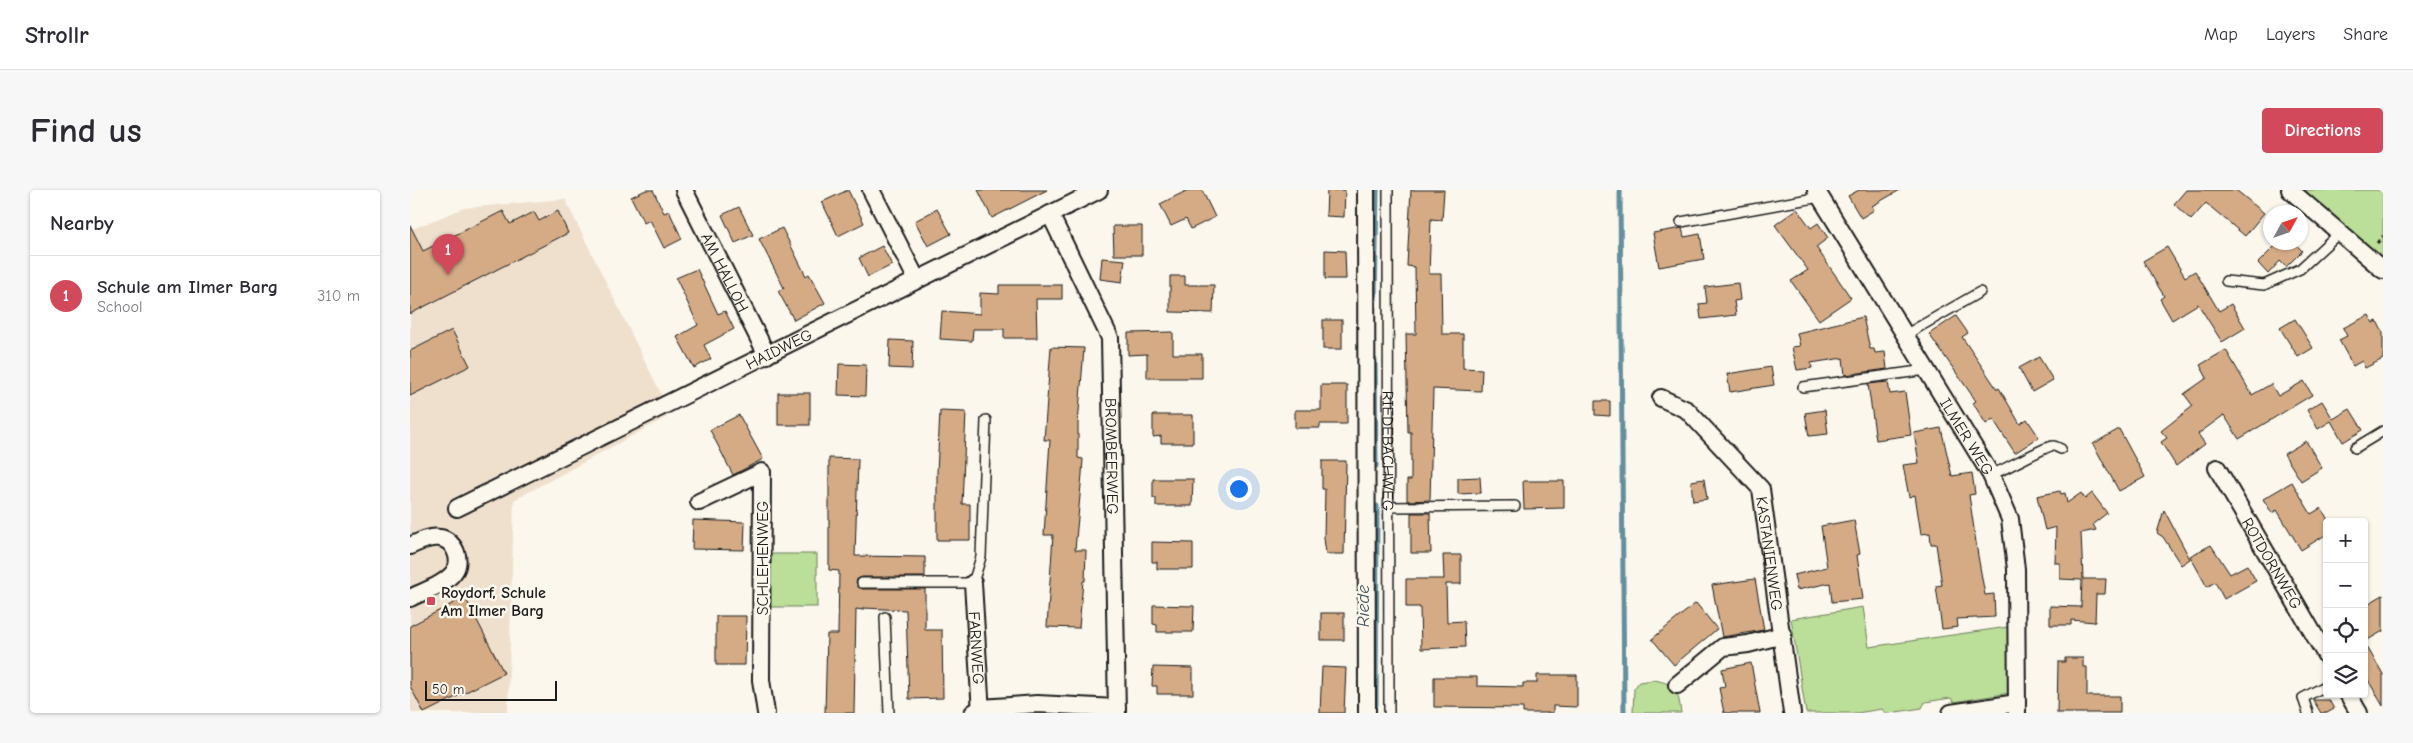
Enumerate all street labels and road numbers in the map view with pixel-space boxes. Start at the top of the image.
street label: AM HALLOH [697,230,752,315]
street label: HAIDWEG [743,326,815,374]
street label: RIEDEBACHWEG [1378,391,1397,511]
street label: ILMER WEG [1936,395,1997,479]
street label: BROMBEERWEG [1101,398,1121,515]
street label: KASTANIENWEG [1752,495,1786,612]
street label: SCHLEHENWEG [754,501,772,615]
street label: ROTDORNWEG [2238,515,2305,612]
street label: FARNWEG [965,611,987,685]

